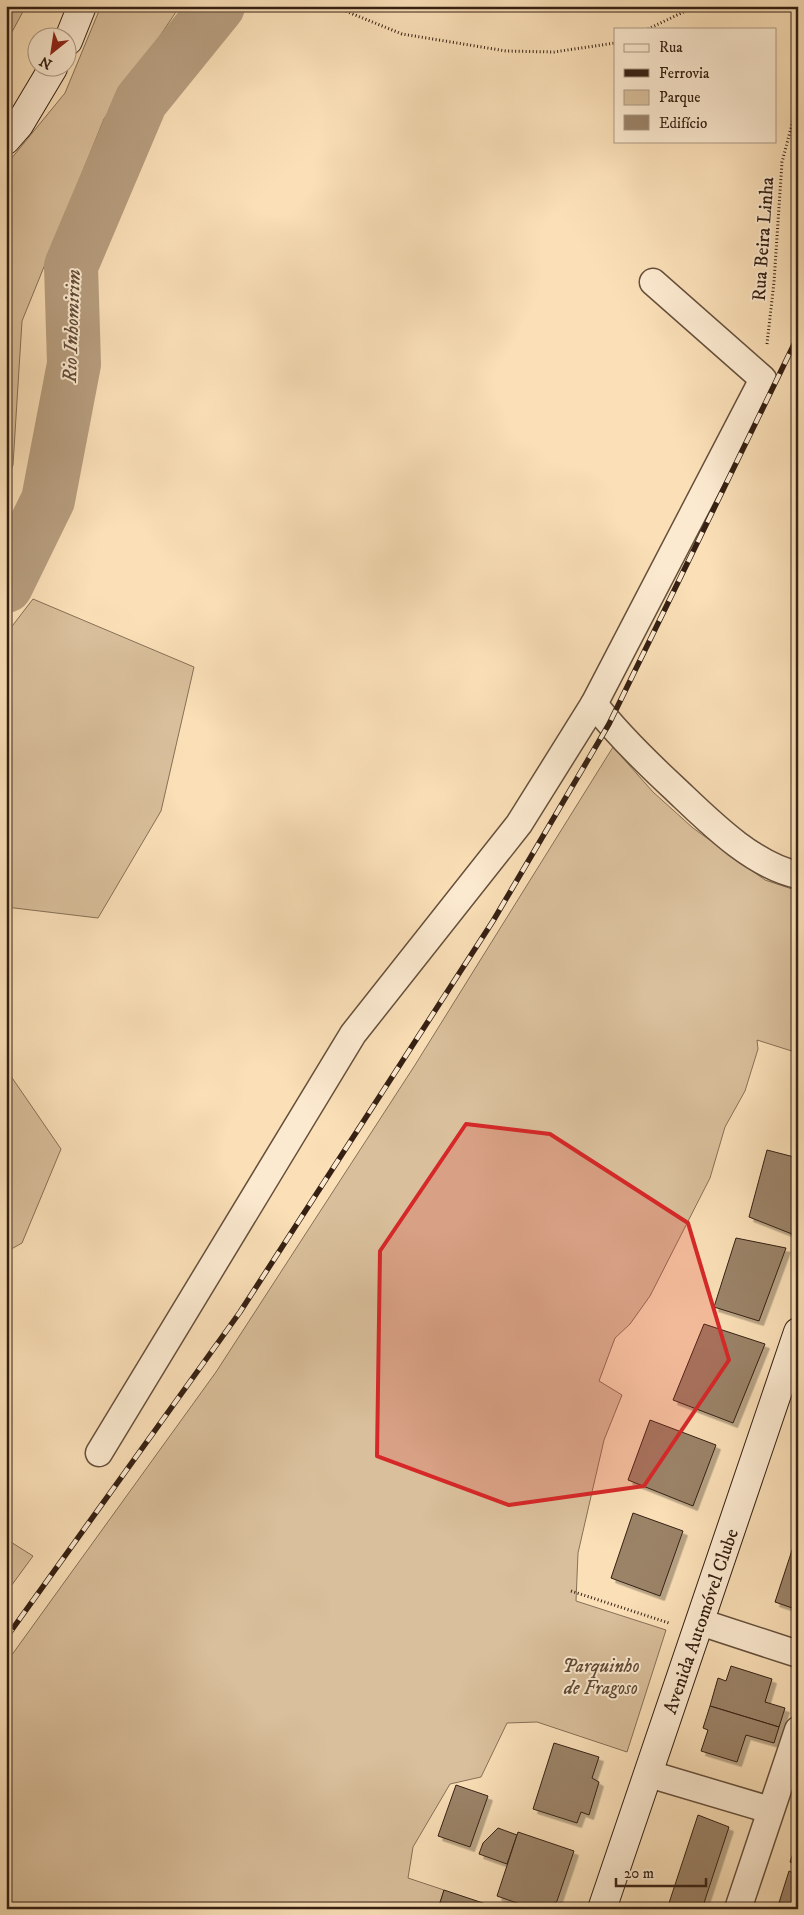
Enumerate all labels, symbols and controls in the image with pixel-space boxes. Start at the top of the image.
north arrow [28,28,78,78]
legend [614,28,776,142]
text: Rua [659,38,683,57]
text: N [36,51,55,73]
text: Ferrovia [659,64,710,83]
text: Parque [659,88,700,107]
text: Edifício [659,114,707,133]
street label: Rua Beira Linha [748,176,779,302]
water label: Rio Inhomirim [58,269,87,384]
street label: Avenida Automóvel Clube [659,1526,744,1717]
park label: Parquinho de Fragoso [563,1655,639,1700]
scale bar [616,1855,706,1887]
text: 20 m [624,1864,654,1883]

